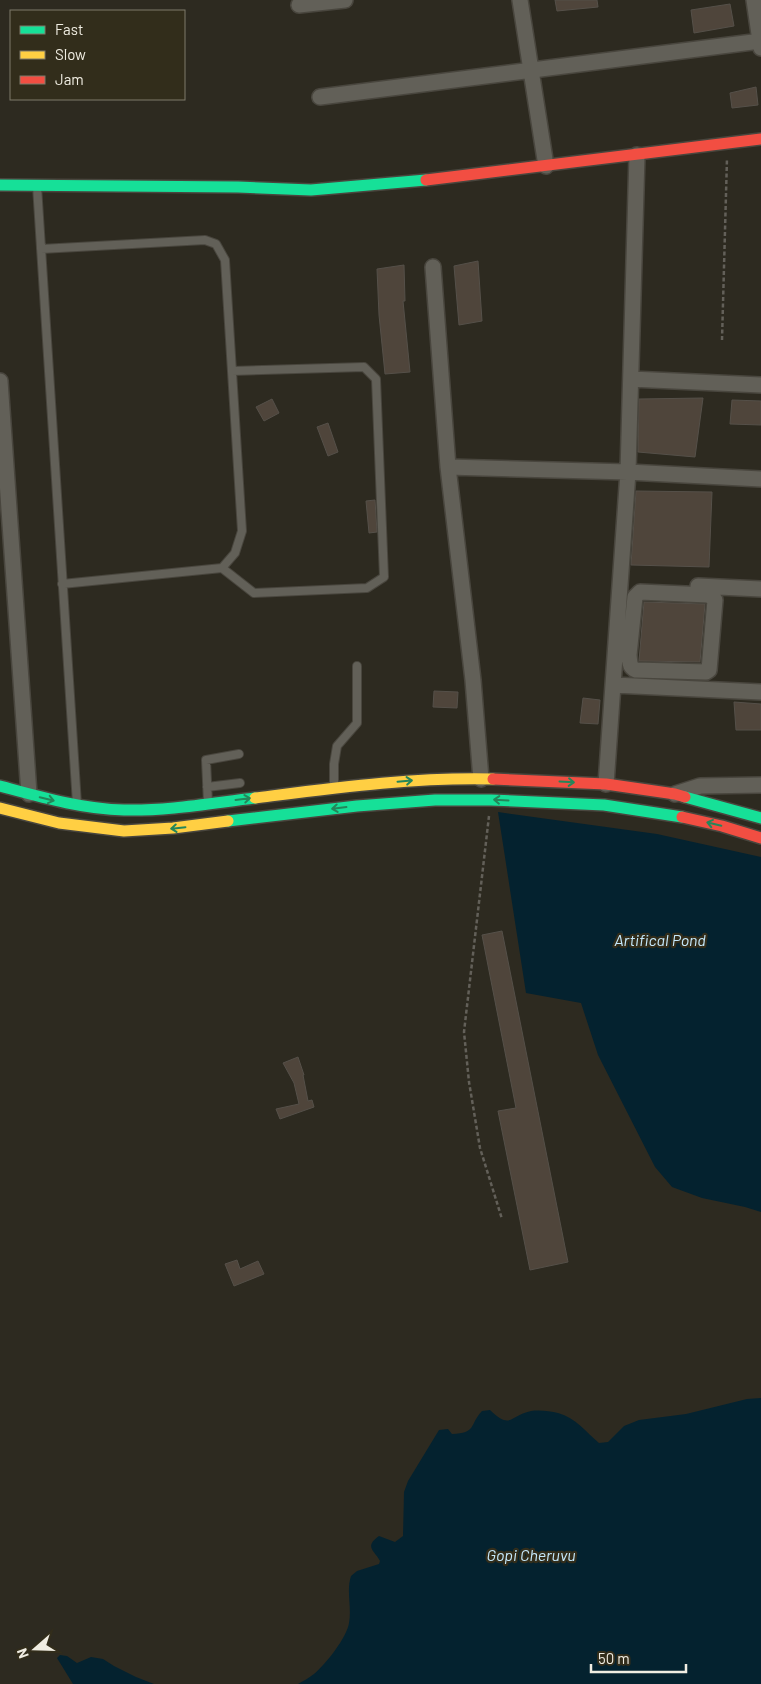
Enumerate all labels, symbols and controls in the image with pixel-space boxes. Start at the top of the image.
legend [10,10,185,100]
text: Fast [55,20,83,38]
text: Slow [55,45,86,63]
text: Jam [55,70,84,88]
one-way arrow [396,776,412,786]
one-way arrow [559,778,575,787]
one-way arrow [39,794,55,804]
one-way arrow [235,794,251,804]
one-way arrow [493,796,509,805]
one-way arrow [331,803,347,813]
one-way arrow [707,819,723,828]
one-way arrow [170,823,186,833]
water label: Artifical Pond [614,930,706,949]
water label: Gopi Cheruvu [486,1545,576,1564]
north arrow [10,1624,60,1674]
scale bar [591,1642,686,1674]
text: N [13,1646,32,1661]
text: 50 m [598,1649,630,1667]

